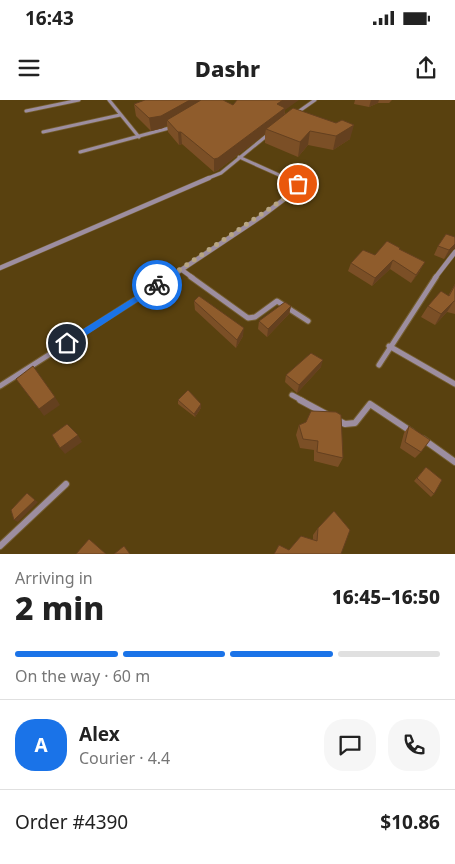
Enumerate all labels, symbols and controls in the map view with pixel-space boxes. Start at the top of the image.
text: 16:43 [25,5,74,31]
text: Dashr [195,53,260,83]
icon: menu [15,54,43,82]
icon: share [412,54,440,82]
pin [277,163,319,205]
icon: bag [284,170,312,198]
courier [132,260,182,310]
icon: bike [143,271,171,299]
pin [46,322,88,364]
icon: home [53,329,81,357]
text: Arriving in [15,567,93,589]
text: 16:45–16:50 [332,584,440,610]
text: 2 min [15,586,104,629]
text: On the way · 60 m [15,665,150,687]
button: chat [324,719,376,771]
button: phone [388,719,440,771]
text: Alex [79,721,120,747]
text: A [34,732,48,758]
text: Courier · 4.4 [79,747,170,769]
text: Order #4390 [15,809,128,835]
text: $10.86 [380,809,440,835]

